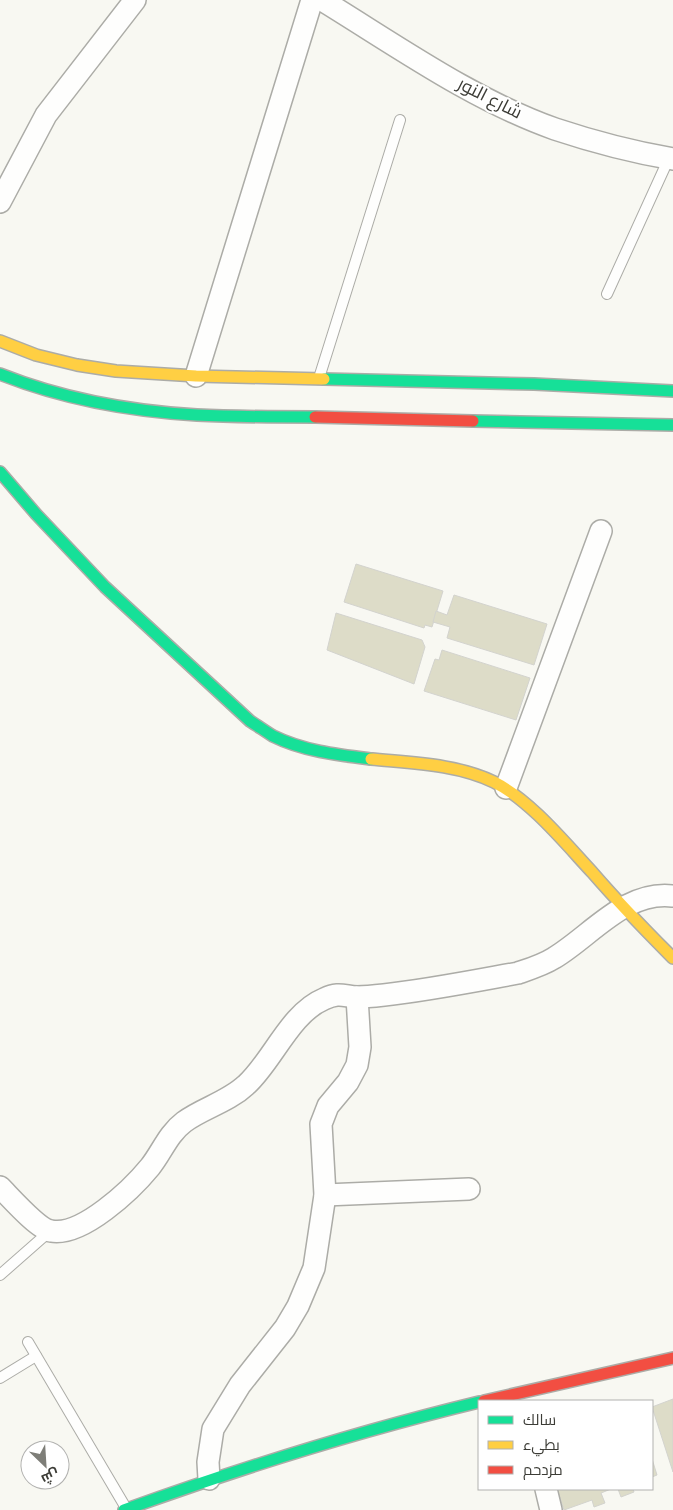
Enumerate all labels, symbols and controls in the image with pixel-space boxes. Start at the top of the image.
street label: شارع النور [453,72,526,124]
legend [478,1400,653,1490]
text: سالك [523,1411,556,1429]
text: بطيء [523,1436,560,1457]
north arrow [20,1440,70,1490]
text: مزدحم [523,1461,563,1480]
text: ش [39,1465,62,1488]

